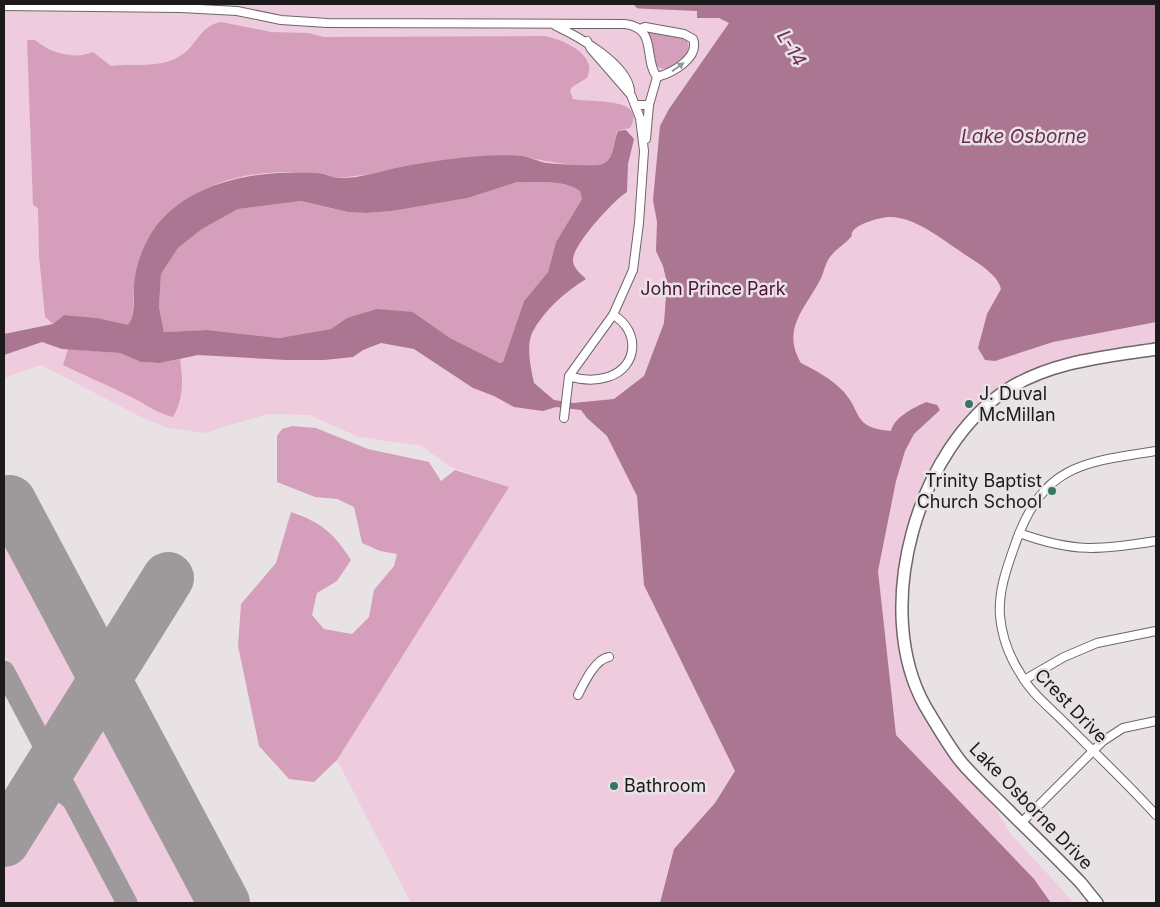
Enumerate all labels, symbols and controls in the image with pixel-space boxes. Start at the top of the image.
water label: L-14 [772,26,811,70]
one-way arrow [671,62,685,72]
water label: Lake Osborne [961,125,1087,148]
park label: John Prince Park [640,278,786,299]
place label: J. Duval McMillan [979,383,1056,425]
marker: J. Duval McMillan [963,398,975,410]
place label: Trinity Baptist Church School [917,470,1042,512]
marker: Trinity Baptist Church School [1046,485,1058,497]
street label: Crest Drive [1031,664,1112,747]
street label: Lake Osborne Drive [965,738,1097,873]
place label: Bathroom [624,775,706,796]
marker: Bathroom [608,780,620,792]

